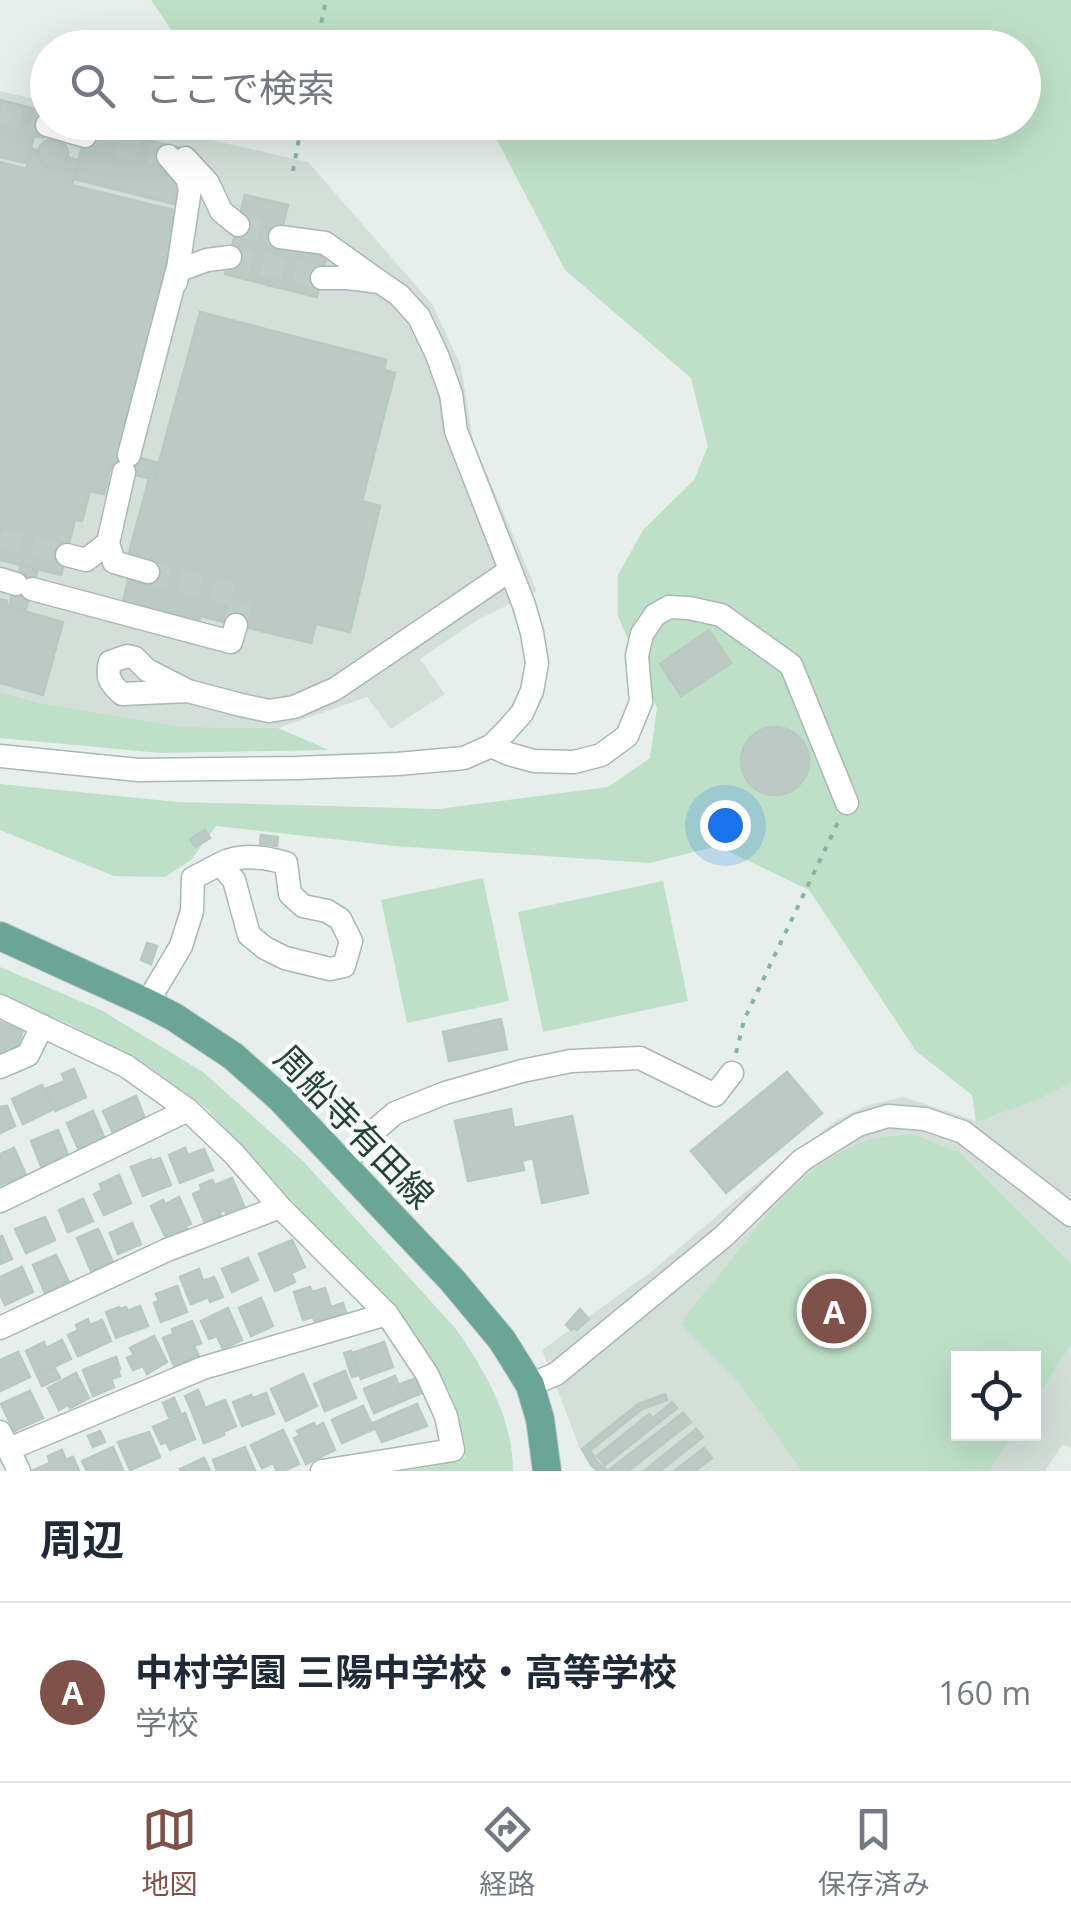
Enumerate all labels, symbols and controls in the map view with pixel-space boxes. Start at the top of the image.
search box [30,30,1041,140]
icon: search [65,58,120,113]
text: ここで検索 [145,61,335,113]
your location [700,800,751,851]
street label: 周船寺有田線 [265,1034,445,1218]
pin: A [802,1274,866,1348]
map controls [951,1351,1041,1441]
button: locate [951,1351,1041,1441]
text: 周辺 [40,1510,124,1567]
text: 中村学園 三陽中学校・高等学校 [135,1645,677,1697]
text: A [61,1671,84,1714]
text: 160 m [938,1671,1031,1714]
text: 学校 [135,1700,199,1743]
tab: 地図 [141,1802,197,1902]
tab: 経路 [479,1802,536,1902]
tab: 保存済み [818,1802,930,1902]

